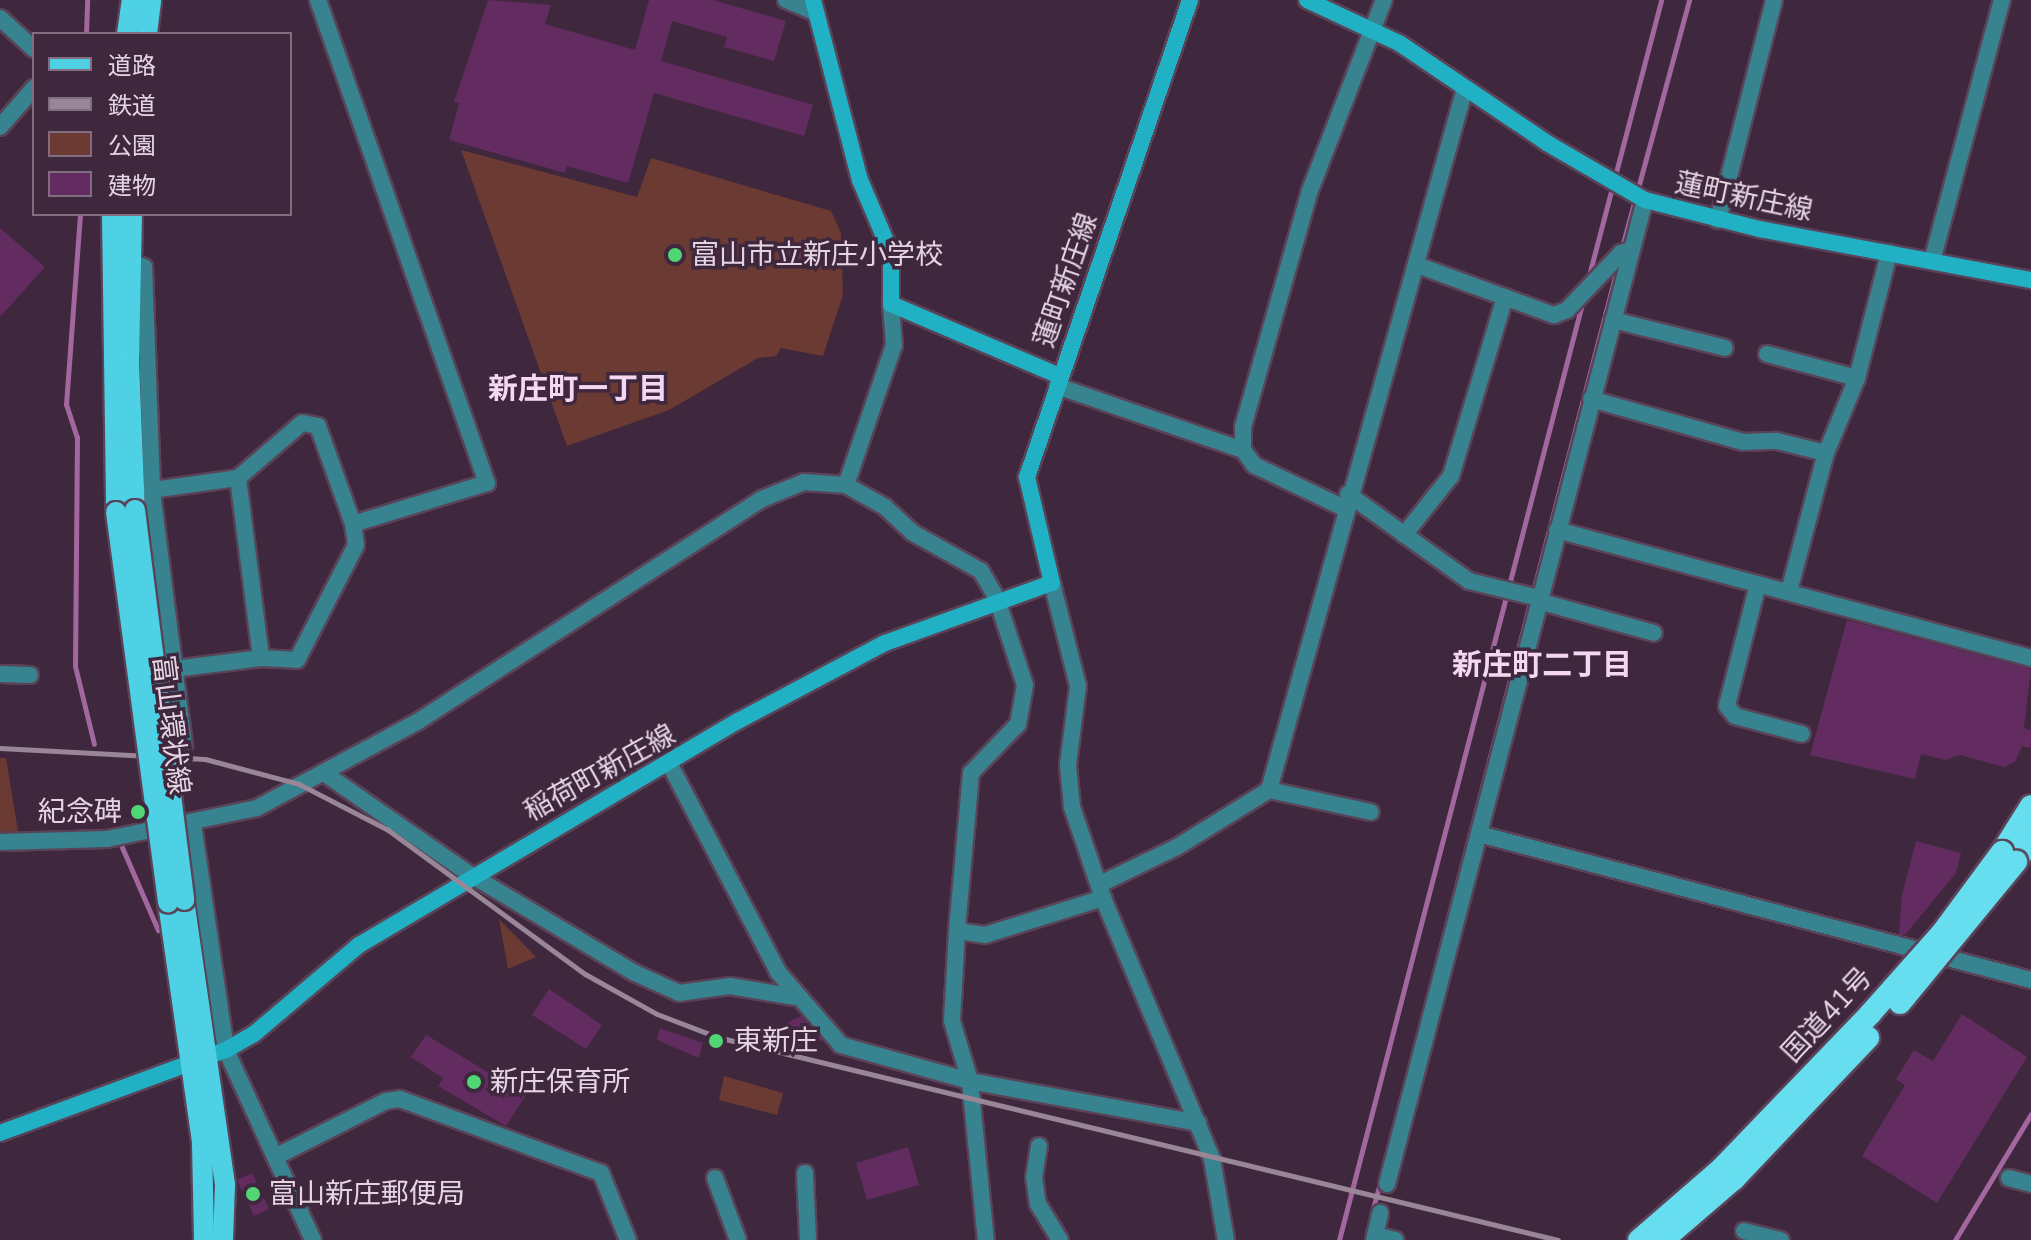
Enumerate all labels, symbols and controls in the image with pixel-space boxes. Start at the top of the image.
legend [32,32,292,216]
text: 道路 [108,50,156,82]
text: 鉄道 [108,90,156,122]
text: 公園 [108,130,156,162]
street label: 蓮町新庄線 [1672,166,1816,228]
text: 建物 [108,170,156,202]
street label: 蓮町新庄線 [1027,208,1105,352]
place label: 富山市立新庄小学校 [691,238,943,272]
marker: 富山市立新庄小学校 [666,246,684,264]
district label: 新庄町一丁目 [488,372,668,408]
district label: 新庄町二丁目 [1452,648,1632,684]
street label: 富山環状線 [146,653,196,797]
street label: 稲荷町新庄線 [518,718,682,828]
place label: 紀念碑 [38,795,122,829]
marker: 紀念碑 [129,803,147,821]
street label: 国道41号 [1775,961,1879,1069]
place label: 東新庄 [734,1024,818,1058]
marker: 東新庄 [705,1030,727,1052]
place label: 新庄保育所 [490,1065,630,1099]
marker: 新庄保育所 [465,1073,483,1091]
place label: 富山新庄郵便局 [269,1177,465,1211]
marker: 富山新庄郵便局 [244,1185,262,1203]

